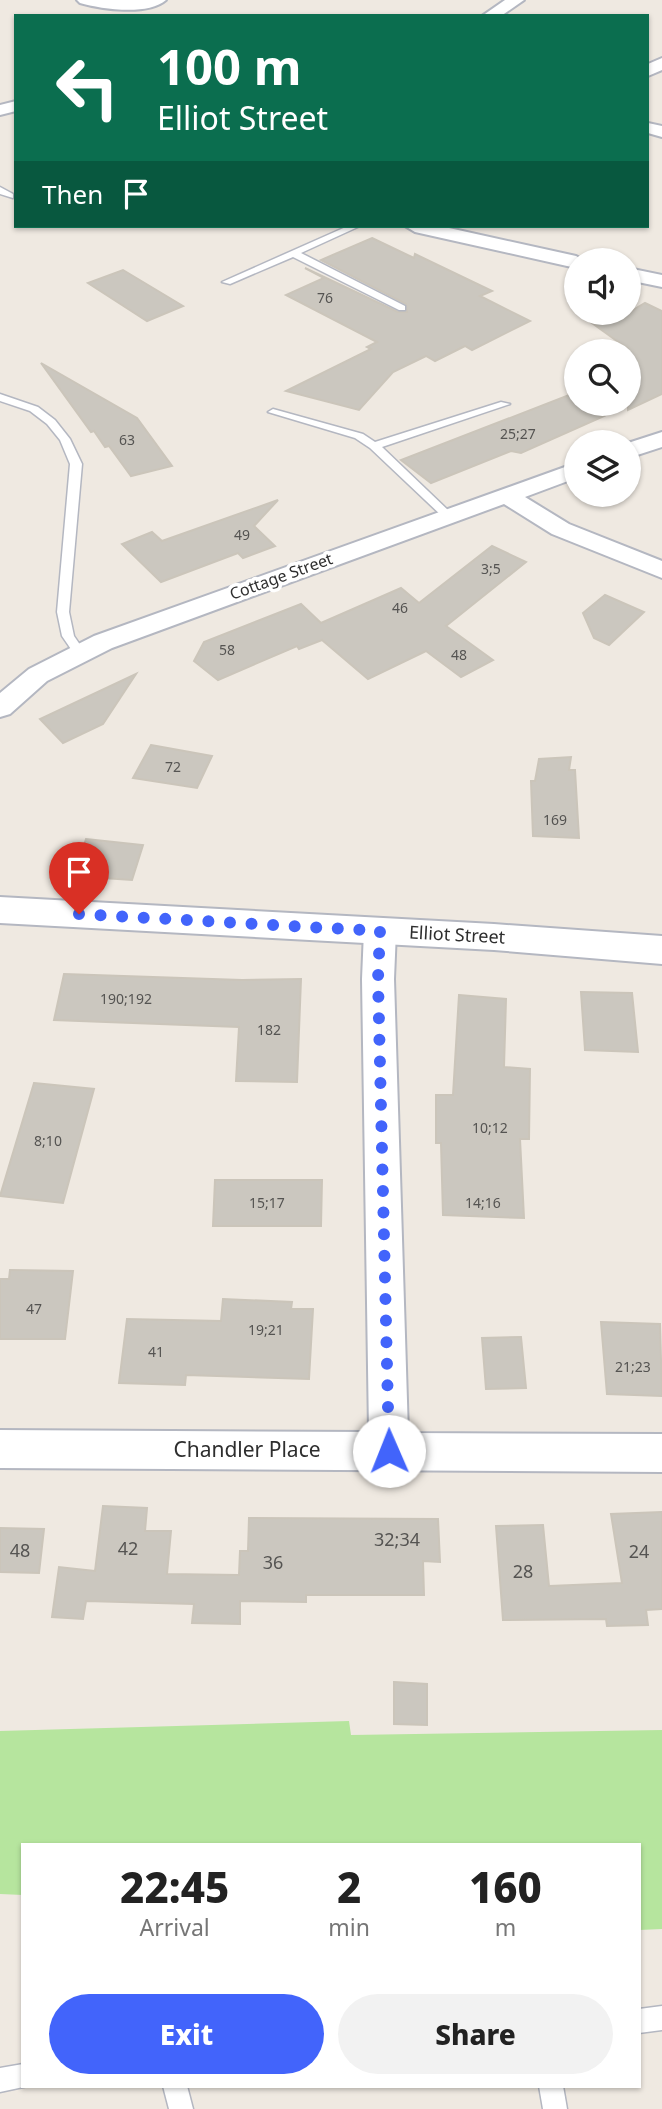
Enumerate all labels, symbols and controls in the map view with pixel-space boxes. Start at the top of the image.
text: 100 m [157,33,302,99]
icon: left [42,42,133,133]
text: Elliot Street [157,96,328,139]
icon: arrive [117,175,155,213]
text: Then [42,176,103,212]
map controls [564,248,641,507]
button: sound [564,248,641,325]
house number: 76 [317,288,333,307]
button: search [564,339,641,416]
house number: 25;27 [500,424,536,443]
house number: 63 [119,430,135,449]
button: layers [564,430,641,507]
house number: 49 [234,525,250,544]
street label: Cottage Street [226,547,336,605]
house number: 3;5 [481,559,501,578]
house number: 46 [392,598,408,617]
house number: 58 [219,640,235,659]
house number: 48 [451,645,467,664]
house number: 72 [165,757,181,776]
house number: 169 [543,810,567,829]
pin [49,842,109,914]
icon: arrive [60,853,98,891]
street label: Elliot Street [408,919,506,949]
house number: 190;192 [100,989,152,1008]
house number: 182 [257,1020,281,1039]
house number: 10;12 [472,1118,508,1137]
house number: 8;10 [34,1131,62,1150]
house number: 15;17 [249,1193,285,1212]
house number: 14;16 [465,1193,501,1212]
house number: 47 [26,1299,42,1318]
house number: 19;21 [248,1320,284,1339]
house number: 41 [148,1342,164,1361]
house number: 21;23 [615,1357,651,1376]
position arrow [352,1414,426,1488]
street label: Chandler Place [173,1435,321,1463]
house number: 32;34 [374,1527,420,1551]
house number: 42 [118,1536,138,1560]
house number: 48 [10,1538,30,1562]
house number: 24 [629,1539,649,1563]
house number: 36 [263,1550,283,1574]
house number: 28 [513,1559,533,1583]
text: 22:45 [120,1858,229,1915]
text: 2 [337,1858,361,1915]
text: 160 [469,1858,542,1915]
text: Arrival [140,1911,210,1943]
text: min [328,1911,370,1943]
text: m [495,1911,516,1943]
button: Exit [49,1994,324,2074]
button: Share [338,1994,613,2074]

